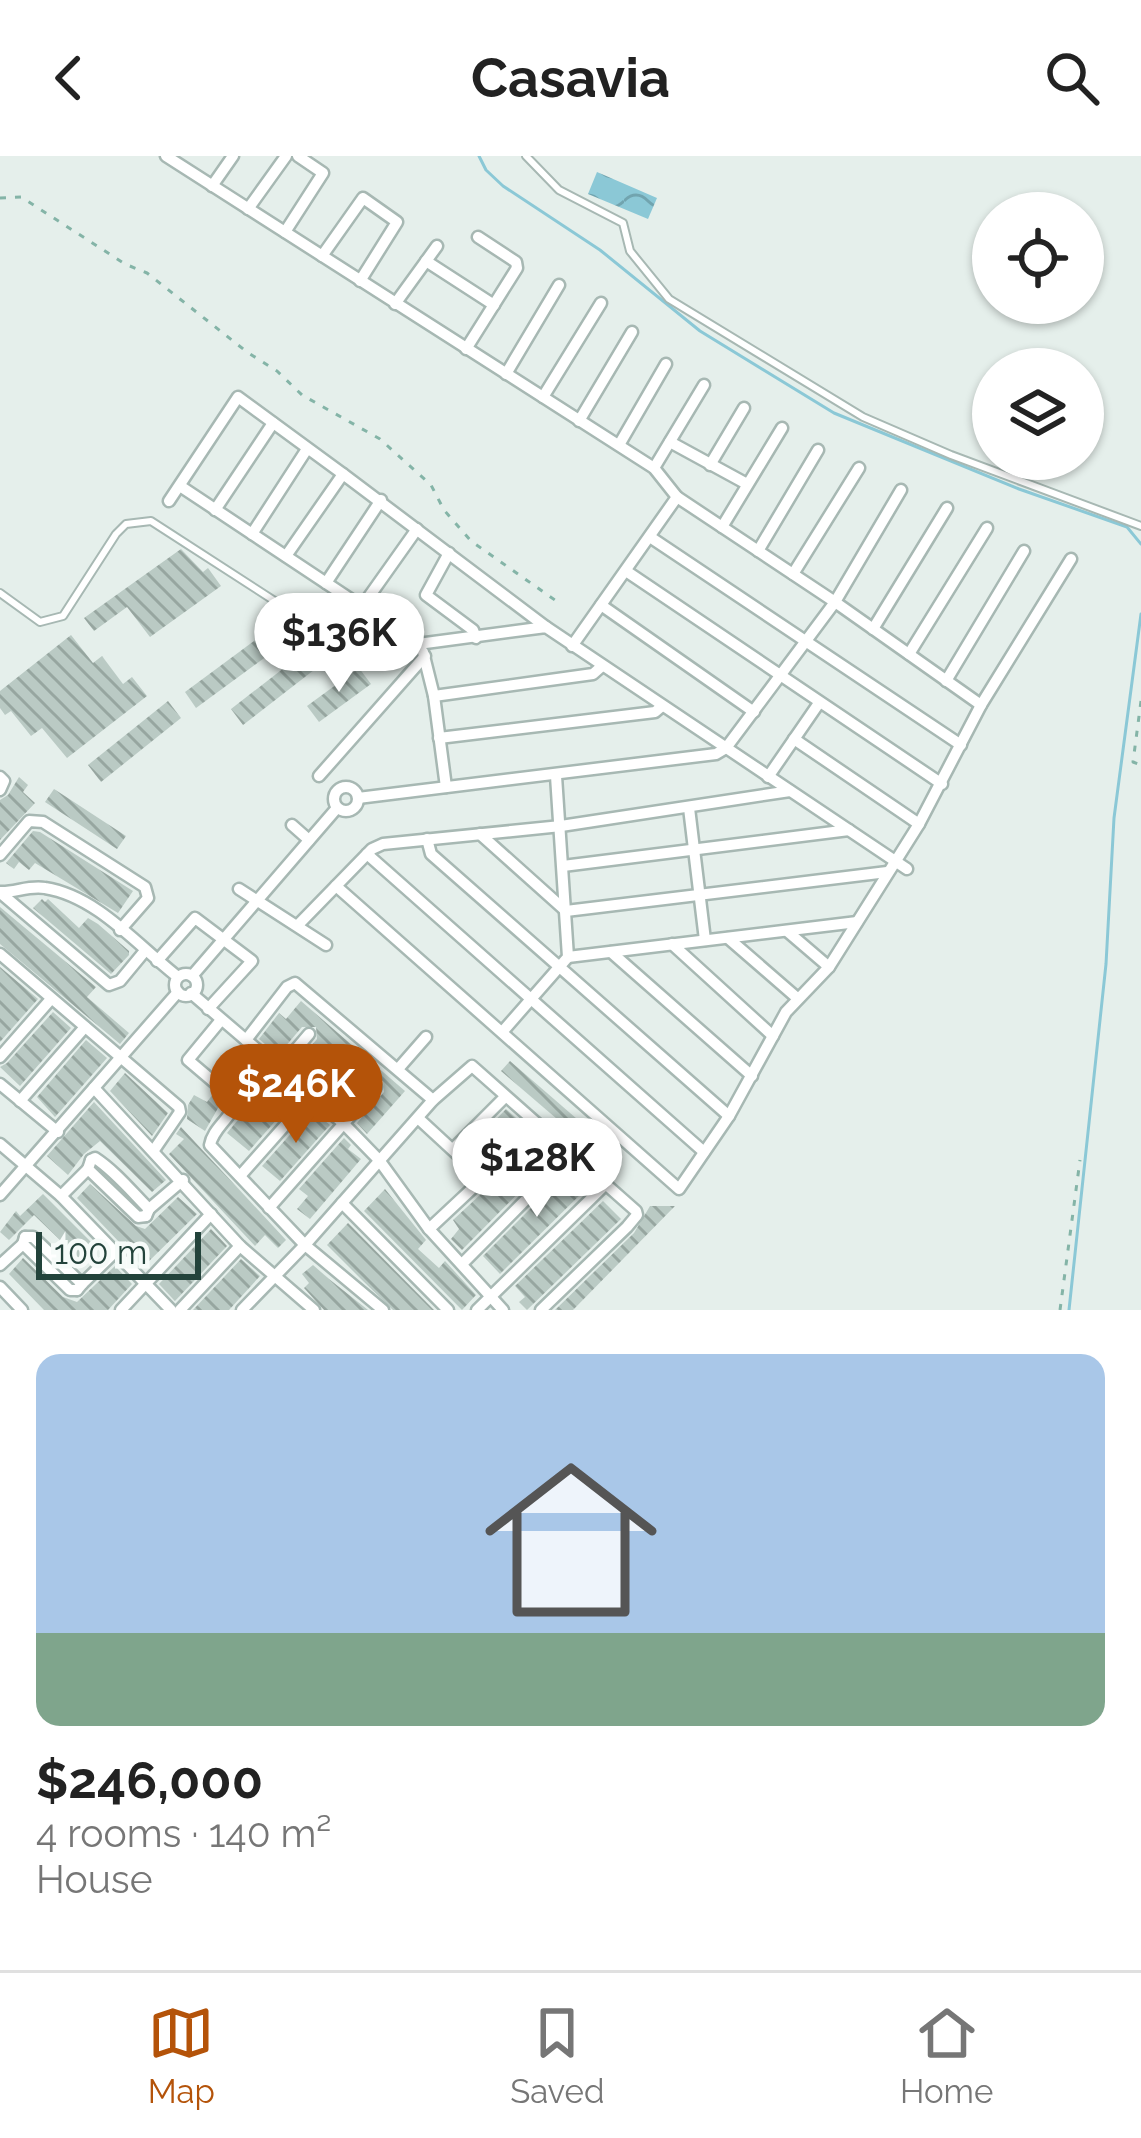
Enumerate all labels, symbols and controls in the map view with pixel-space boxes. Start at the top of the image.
icon: back [36,45,102,111]
icon: search [1039,45,1105,111]
text: Casavia [471,46,670,110]
map controls [972,192,1104,480]
button: locate [972,192,1104,324]
button: layers [972,348,1104,480]
pin: $136K [255,593,423,695]
text: $136K [281,609,397,655]
pin: $246K [212,1044,380,1146]
text: $246K [237,1060,355,1106]
pin: $128K [453,1118,621,1220]
text: $128K [479,1134,595,1180]
scale bar [36,1226,201,1279]
text: 100 m [54,1233,147,1272]
icon: home [463,1432,679,1648]
text: $246,000 [36,1750,263,1810]
text: 4 rooms · 140 m² [36,1810,331,1856]
text: House [36,1856,153,1902]
tab: Map [148,2000,215,2111]
tab: Saved [510,2000,605,2111]
tab: Home [900,2000,993,2111]

